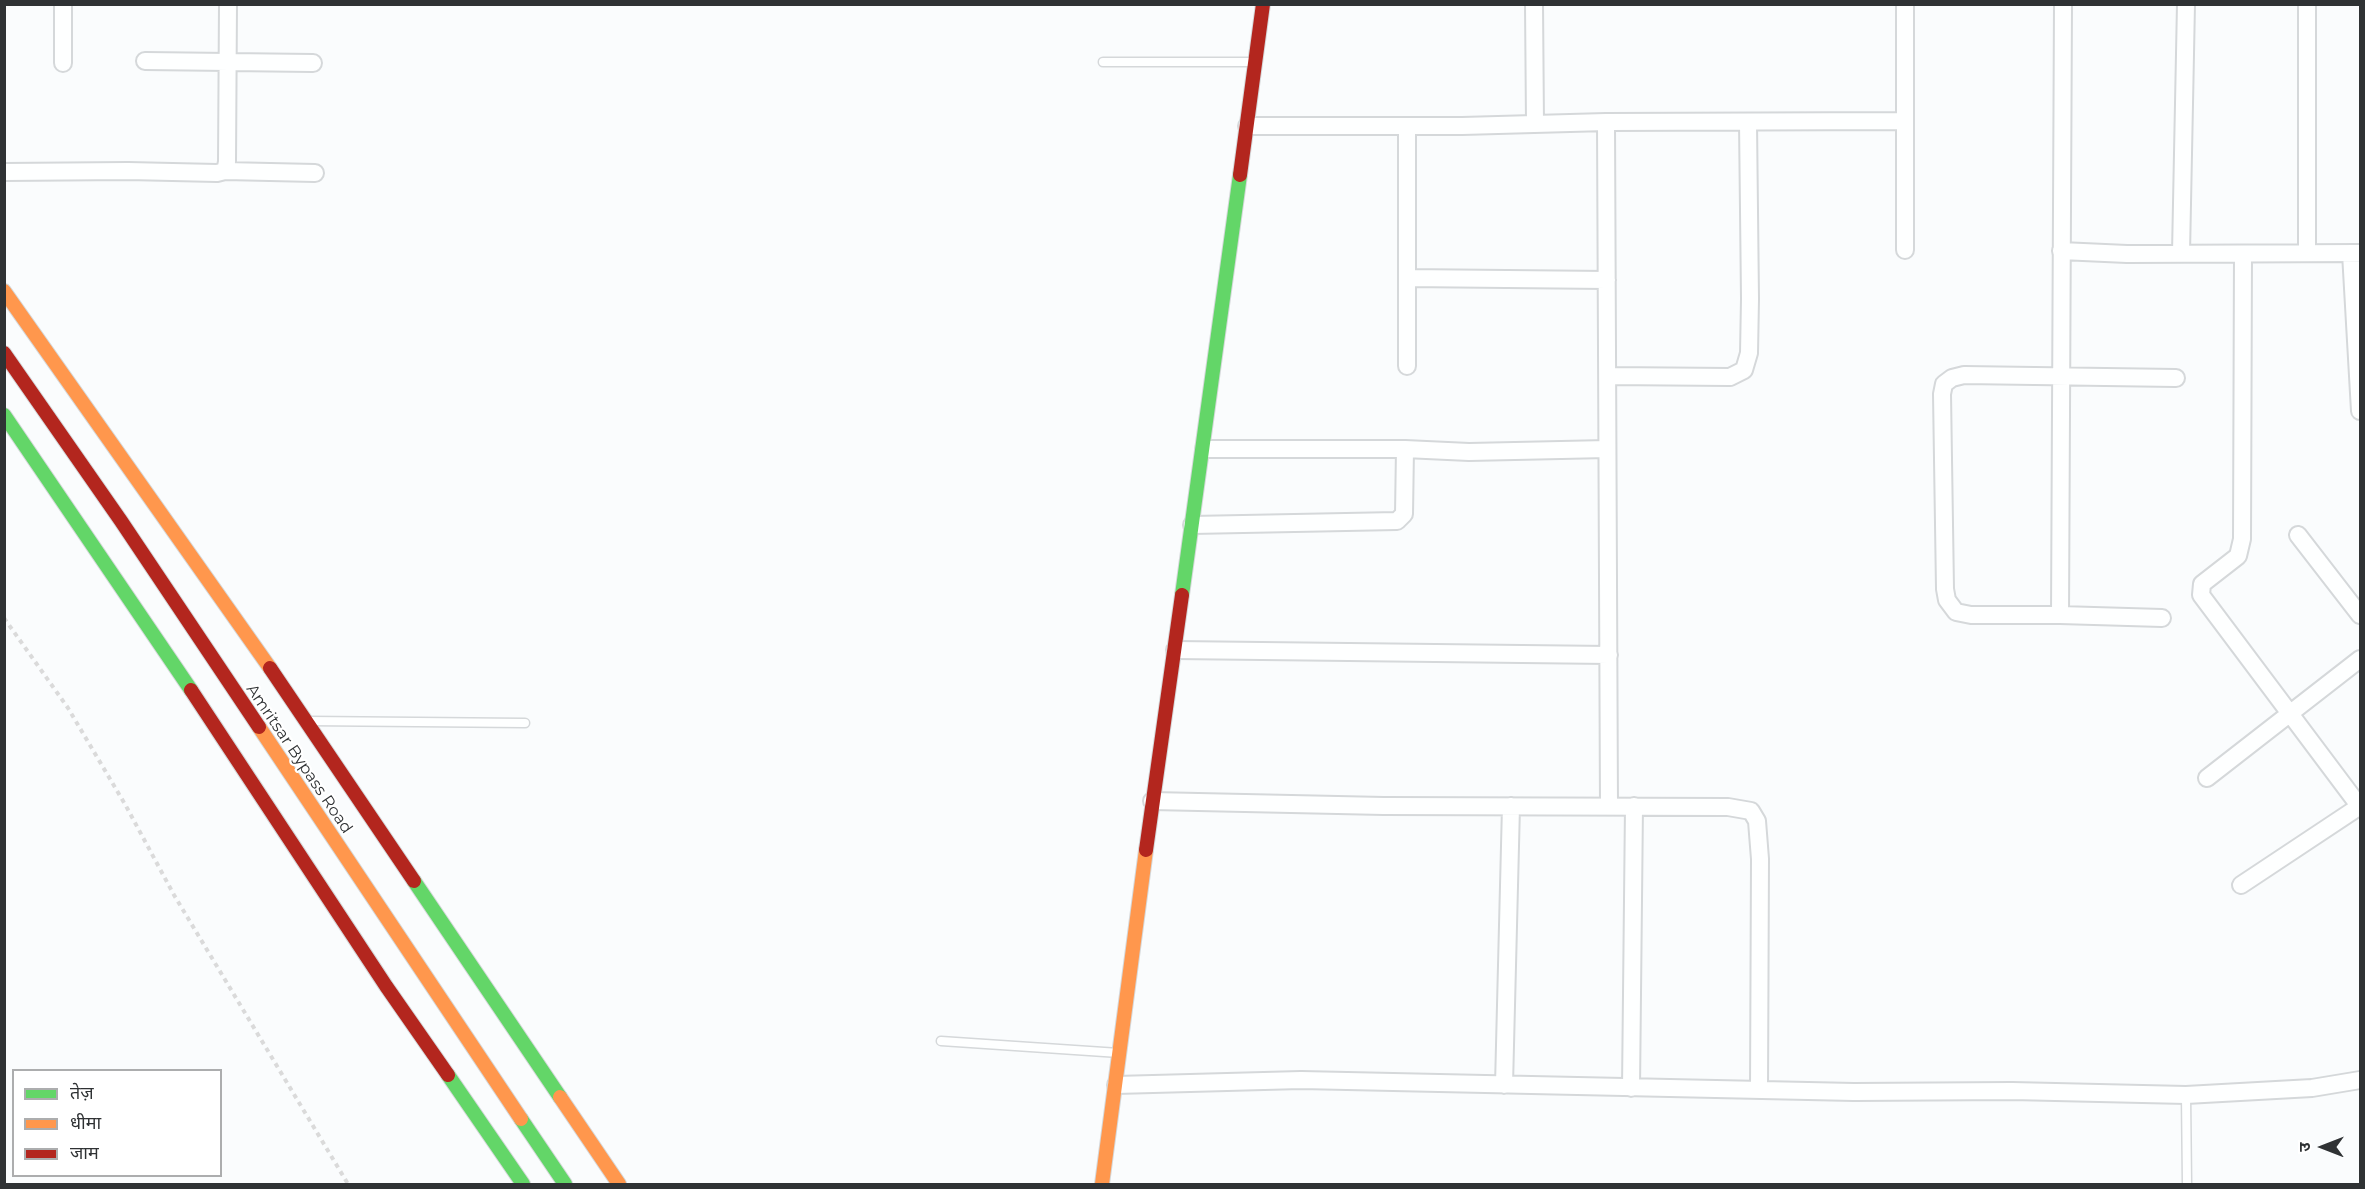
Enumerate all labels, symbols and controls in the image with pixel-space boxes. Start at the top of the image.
street label: Amritsar Bypass Road [242,681,356,837]
legend [12,1069,222,1177]
text: तेज़ [70,1082,94,1104]
text: धीमा [70,1112,101,1134]
north arrow [2293,1117,2353,1177]
text: जाम [70,1142,99,1164]
text: उ [2295,1142,2314,1152]

